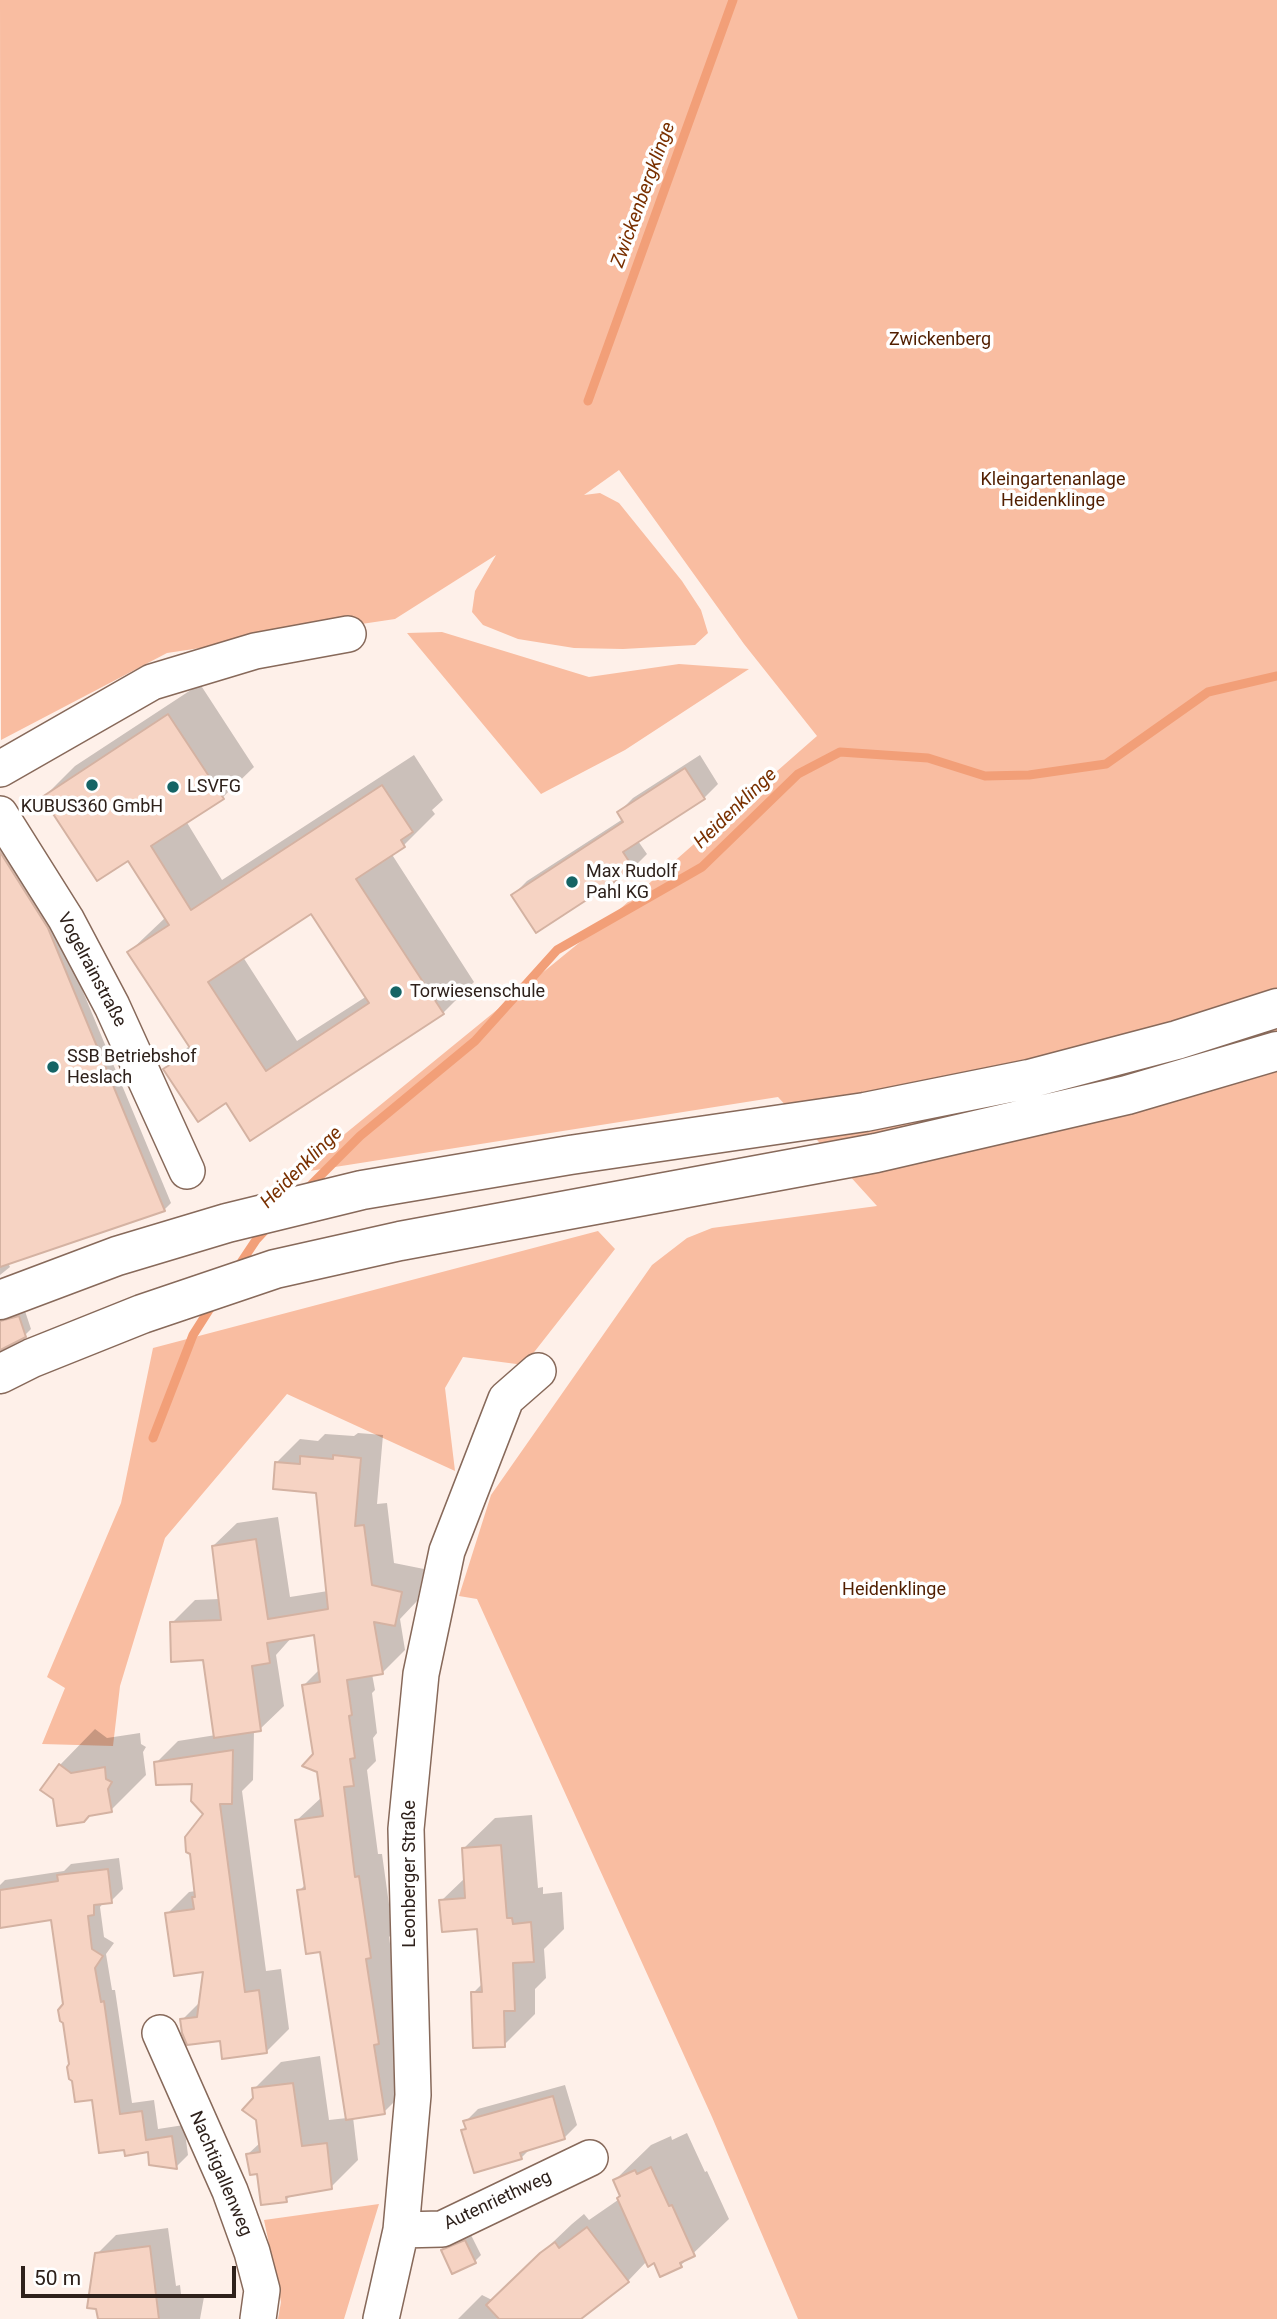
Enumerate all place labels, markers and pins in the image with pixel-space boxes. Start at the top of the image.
place label: LSVFG [187,776,241,798]
marker: KUBUS360 GmbH [84,777,100,793]
marker: LSVFG [165,779,181,795]
place label: KUBUS360 GmbH [21,796,163,818]
place label: Max Rudolf Pahl KG [586,861,677,903]
marker: Max Rudolf Pahl KG [564,874,580,890]
place label: Torwiesenschule [410,981,545,1003]
marker: Torwiesenschule [388,984,404,1000]
place label: SSB Betriebshof Heslach [67,1046,197,1088]
marker: SSB Betriebshof Heslach [45,1059,61,1075]

